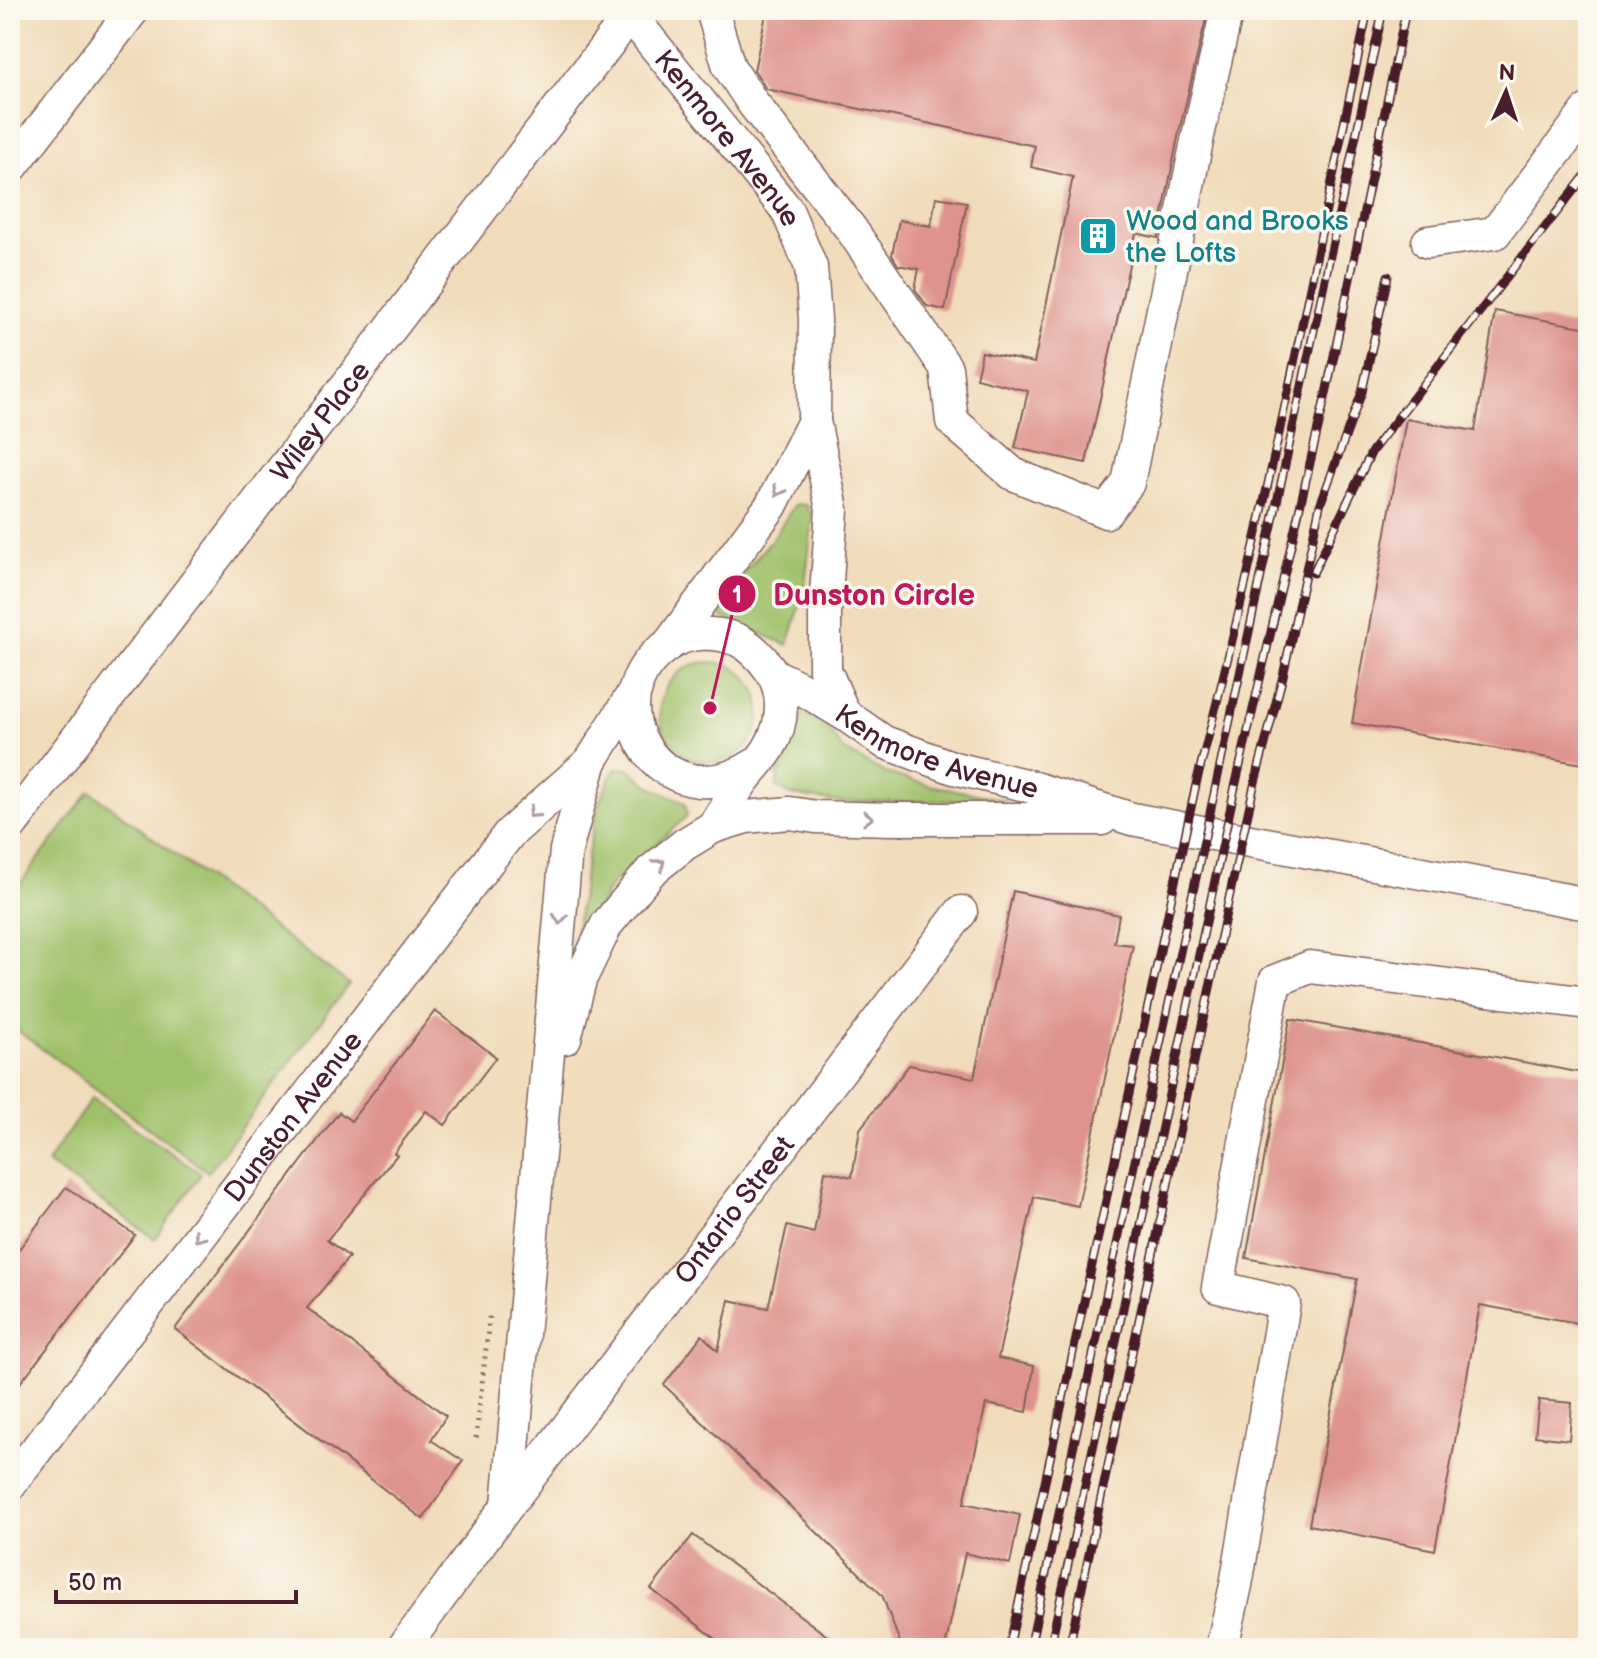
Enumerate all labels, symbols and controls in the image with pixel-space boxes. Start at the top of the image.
street label: Kenmore Avenue [647,44,807,231]
north arrow [1466,52,1546,132]
text: N [1498,60,1516,87]
place label: Wood and Brooks the Lofts [1126,205,1349,270]
building icon: Wood and Brooks the Lofts [1077,215,1119,257]
street label: Wiley Place [265,355,377,488]
one-way arrow [773,482,789,497]
callout: Dunston Circle [717,567,991,621]
text: Dunston Circle [773,578,975,614]
text: 1 [732,581,742,610]
street label: Kenmore Avenue [828,698,1043,806]
one-way arrow [527,803,542,817]
one-way arrow [862,809,875,827]
one-way arrow [651,859,666,874]
one-way arrow [552,913,569,926]
street label: Dunston Avenue [218,1025,370,1209]
street label: Ontario Street [668,1130,802,1291]
one-way arrow [194,1228,208,1243]
scale bar [56,1554,296,1604]
text: 50 m [68,1568,122,1597]

